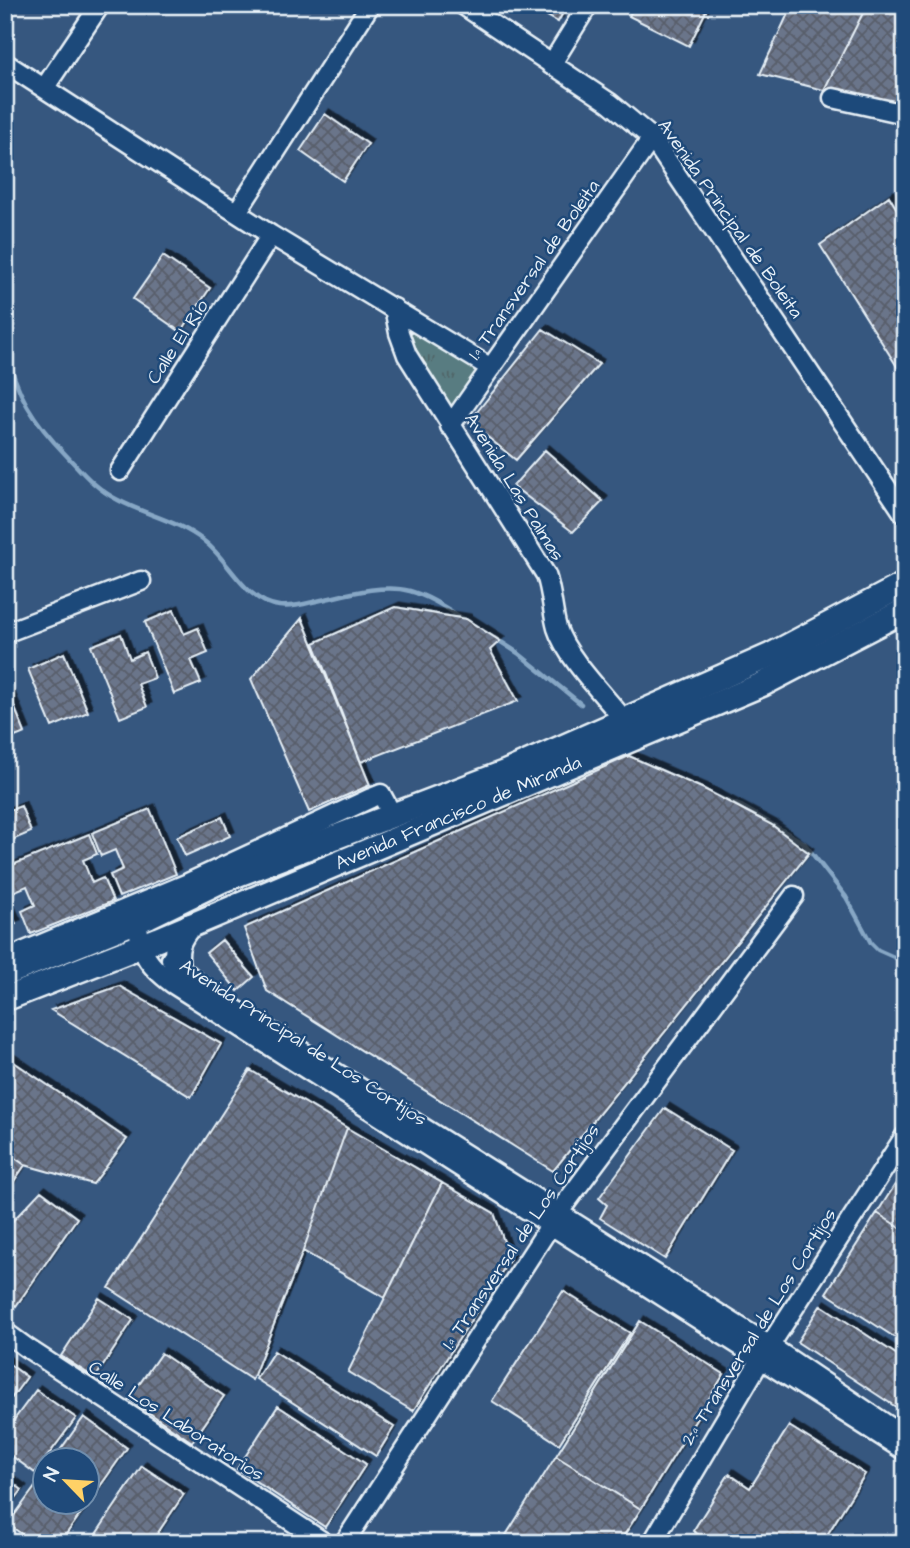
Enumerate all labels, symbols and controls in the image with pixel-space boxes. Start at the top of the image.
street label: Avenida Principal de Boleíta [651,114,809,324]
street label: 1.ª Transversal de Boleíta [462,174,607,365]
street label: Calle El Río [141,294,216,390]
street label: Avenida Las Palmas [457,408,571,566]
street label: Avenida Francisco de Miranda [331,749,586,877]
street label: Avenida Principal de Los Cortijos [174,953,432,1133]
street label: 1.ª Transversal de Los Cortijos [435,1119,607,1355]
street label: 2.ª Transversal de Los Cortijos [675,1203,843,1451]
street label: Calle Los Laboratorios [83,1354,269,1488]
north arrow [32,1446,102,1516]
text: N [37,1463,67,1486]

